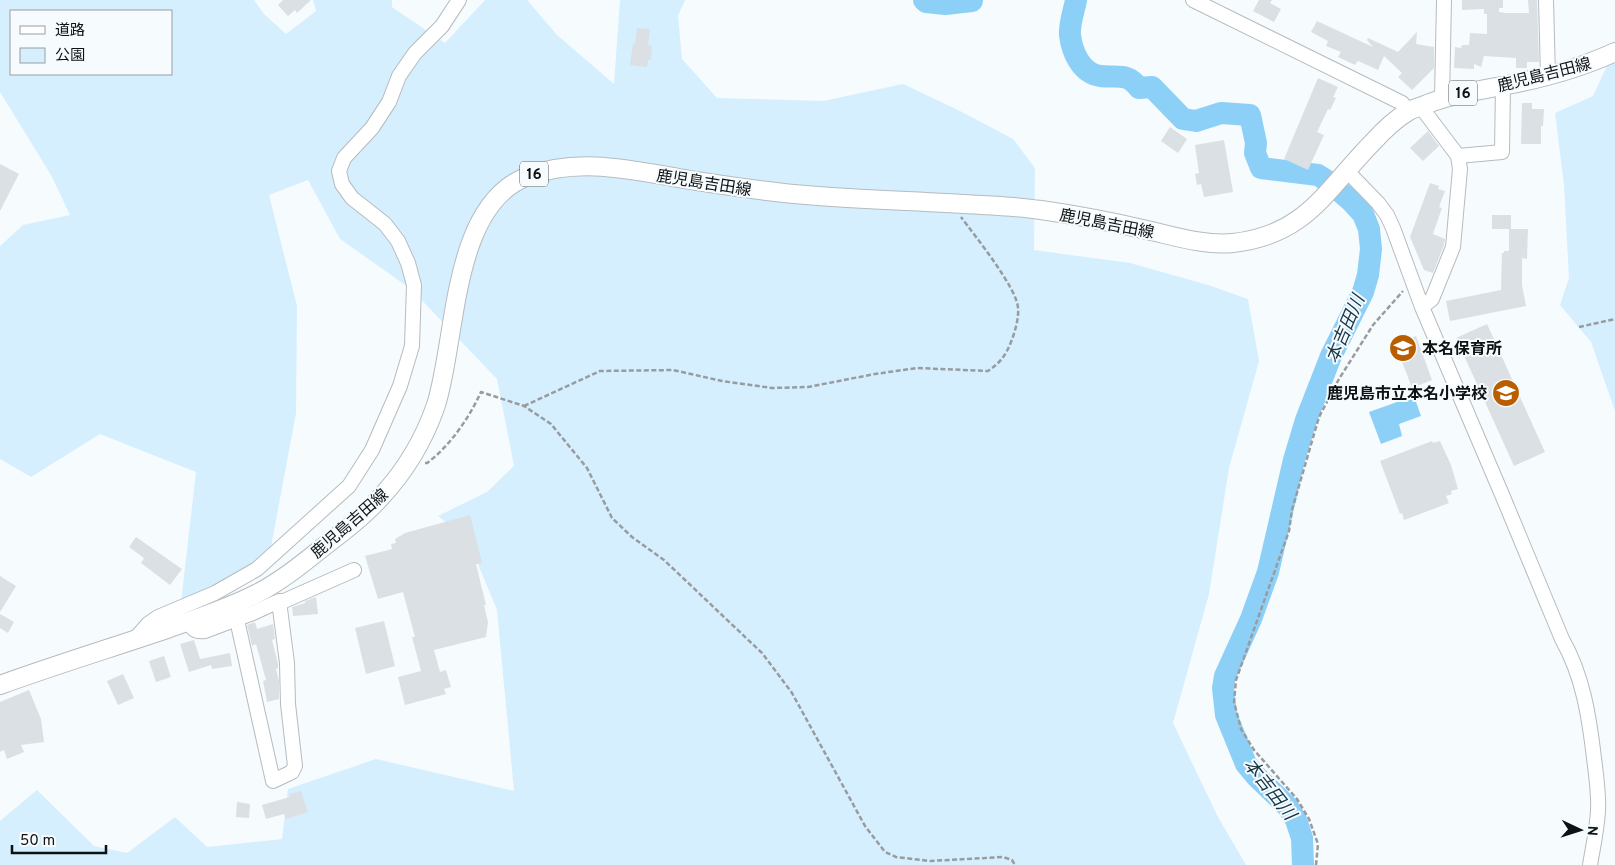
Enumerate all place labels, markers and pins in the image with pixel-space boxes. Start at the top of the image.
school or university icon: 本名保育所 [1388,333,1418,363]
place label: 本名保育所 [1422,340,1502,360]
school or university icon: 鹿児島市立本名小学校 [1491,378,1521,408]
place label: 鹿児島市立本名小学校 [1327,385,1487,405]

